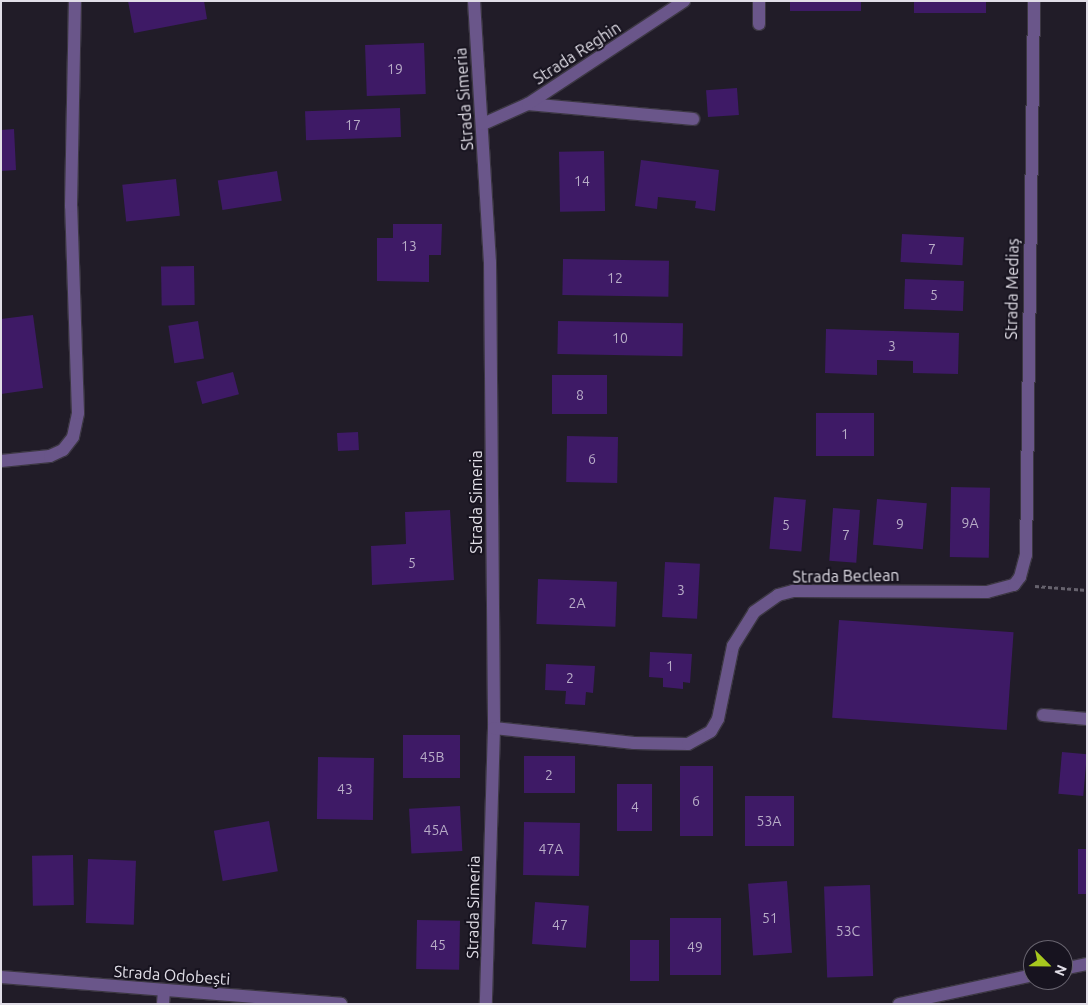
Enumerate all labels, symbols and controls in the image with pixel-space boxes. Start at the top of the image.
street label: Strada Reghin [530,18,624,88]
street label: Strada Simeria [451,47,477,151]
house number: 19 [387,61,403,77]
house number: 17 [345,117,361,133]
house number: 14 [574,173,590,189]
house number: 13 [401,238,417,254]
street label: Strada Mediaș [1002,238,1022,340]
house number: 7 [928,241,936,257]
house number: 12 [607,270,623,286]
house number: 5 [930,287,938,303]
house number: 10 [612,330,628,346]
house number: 3 [888,338,896,354]
house number: 8 [576,387,584,403]
house number: 1 [841,426,849,442]
street label: Strada Simeria [466,450,486,554]
house number: 6 [588,451,596,467]
house number: 9A [962,515,978,531]
house number: 9 [896,516,904,532]
house number: 5 [782,517,790,533]
house number: 7 [842,527,850,543]
house number: 5 [408,555,416,571]
street label: Strada Beclean [792,565,900,587]
house number: 3 [677,582,685,598]
house number: 2A [569,595,585,611]
house number: 1 [666,658,674,674]
house number: 2 [566,670,574,686]
house number: 45B [420,749,444,765]
house number: 2 [545,767,553,783]
house number: 43 [337,781,353,797]
house number: 6 [692,793,700,809]
house number: 4 [631,799,639,815]
house number: 53A [757,813,781,829]
house number: 45A [424,822,448,838]
house number: 47A [539,841,563,857]
street label: Strada Simeria [463,855,483,959]
house number: 51 [762,910,778,926]
house number: 47 [552,917,568,933]
house number: 53C [836,923,860,939]
house number: 45 [430,937,446,953]
house number: 49 [687,939,703,955]
north arrow [1023,940,1073,990]
street label: Strada Odobești [113,961,231,989]
text: N [1051,963,1070,978]

